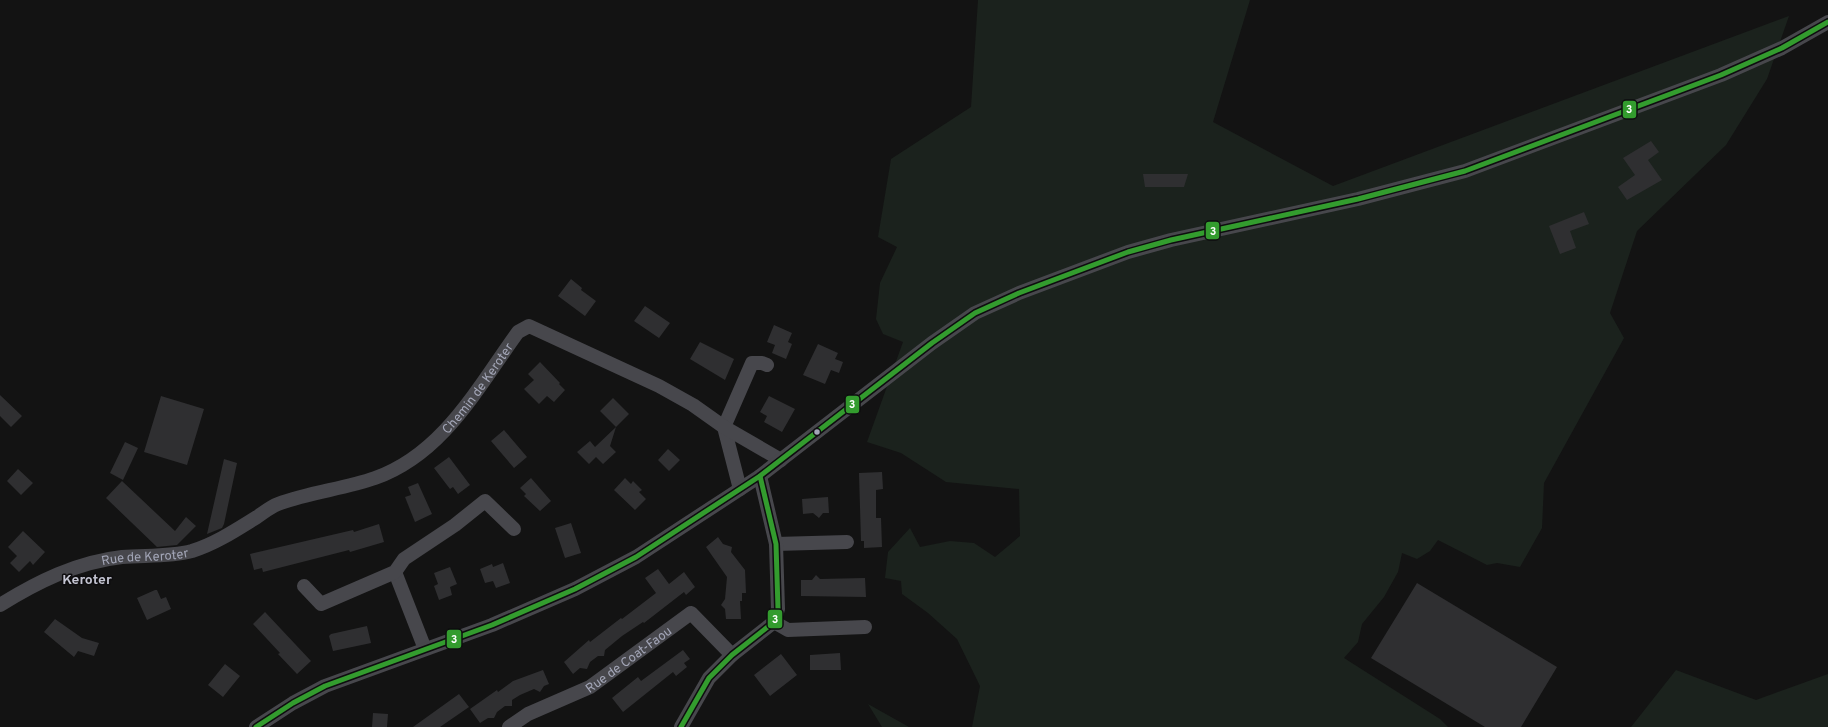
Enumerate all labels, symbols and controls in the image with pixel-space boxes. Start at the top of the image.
line badge: 3 [1622,100,1637,119]
text: 3 [1626,103,1632,117]
line badge: 3 [1205,221,1220,240]
text: 3 [1210,225,1216,239]
street label: Chemin de Keroter [439,340,518,438]
line badge: 3 [845,395,860,414]
text: 3 [849,398,855,412]
unlabelled marker [812,427,822,437]
street label: Rue de Keroter [100,546,190,570]
district label: Keroter [62,572,112,589]
line badge: 3 [767,609,783,629]
text: 3 [772,613,778,627]
street label: Rue de Coat-Faou [583,624,676,698]
line badge: 3 [446,629,462,649]
text: 3 [451,633,457,647]

